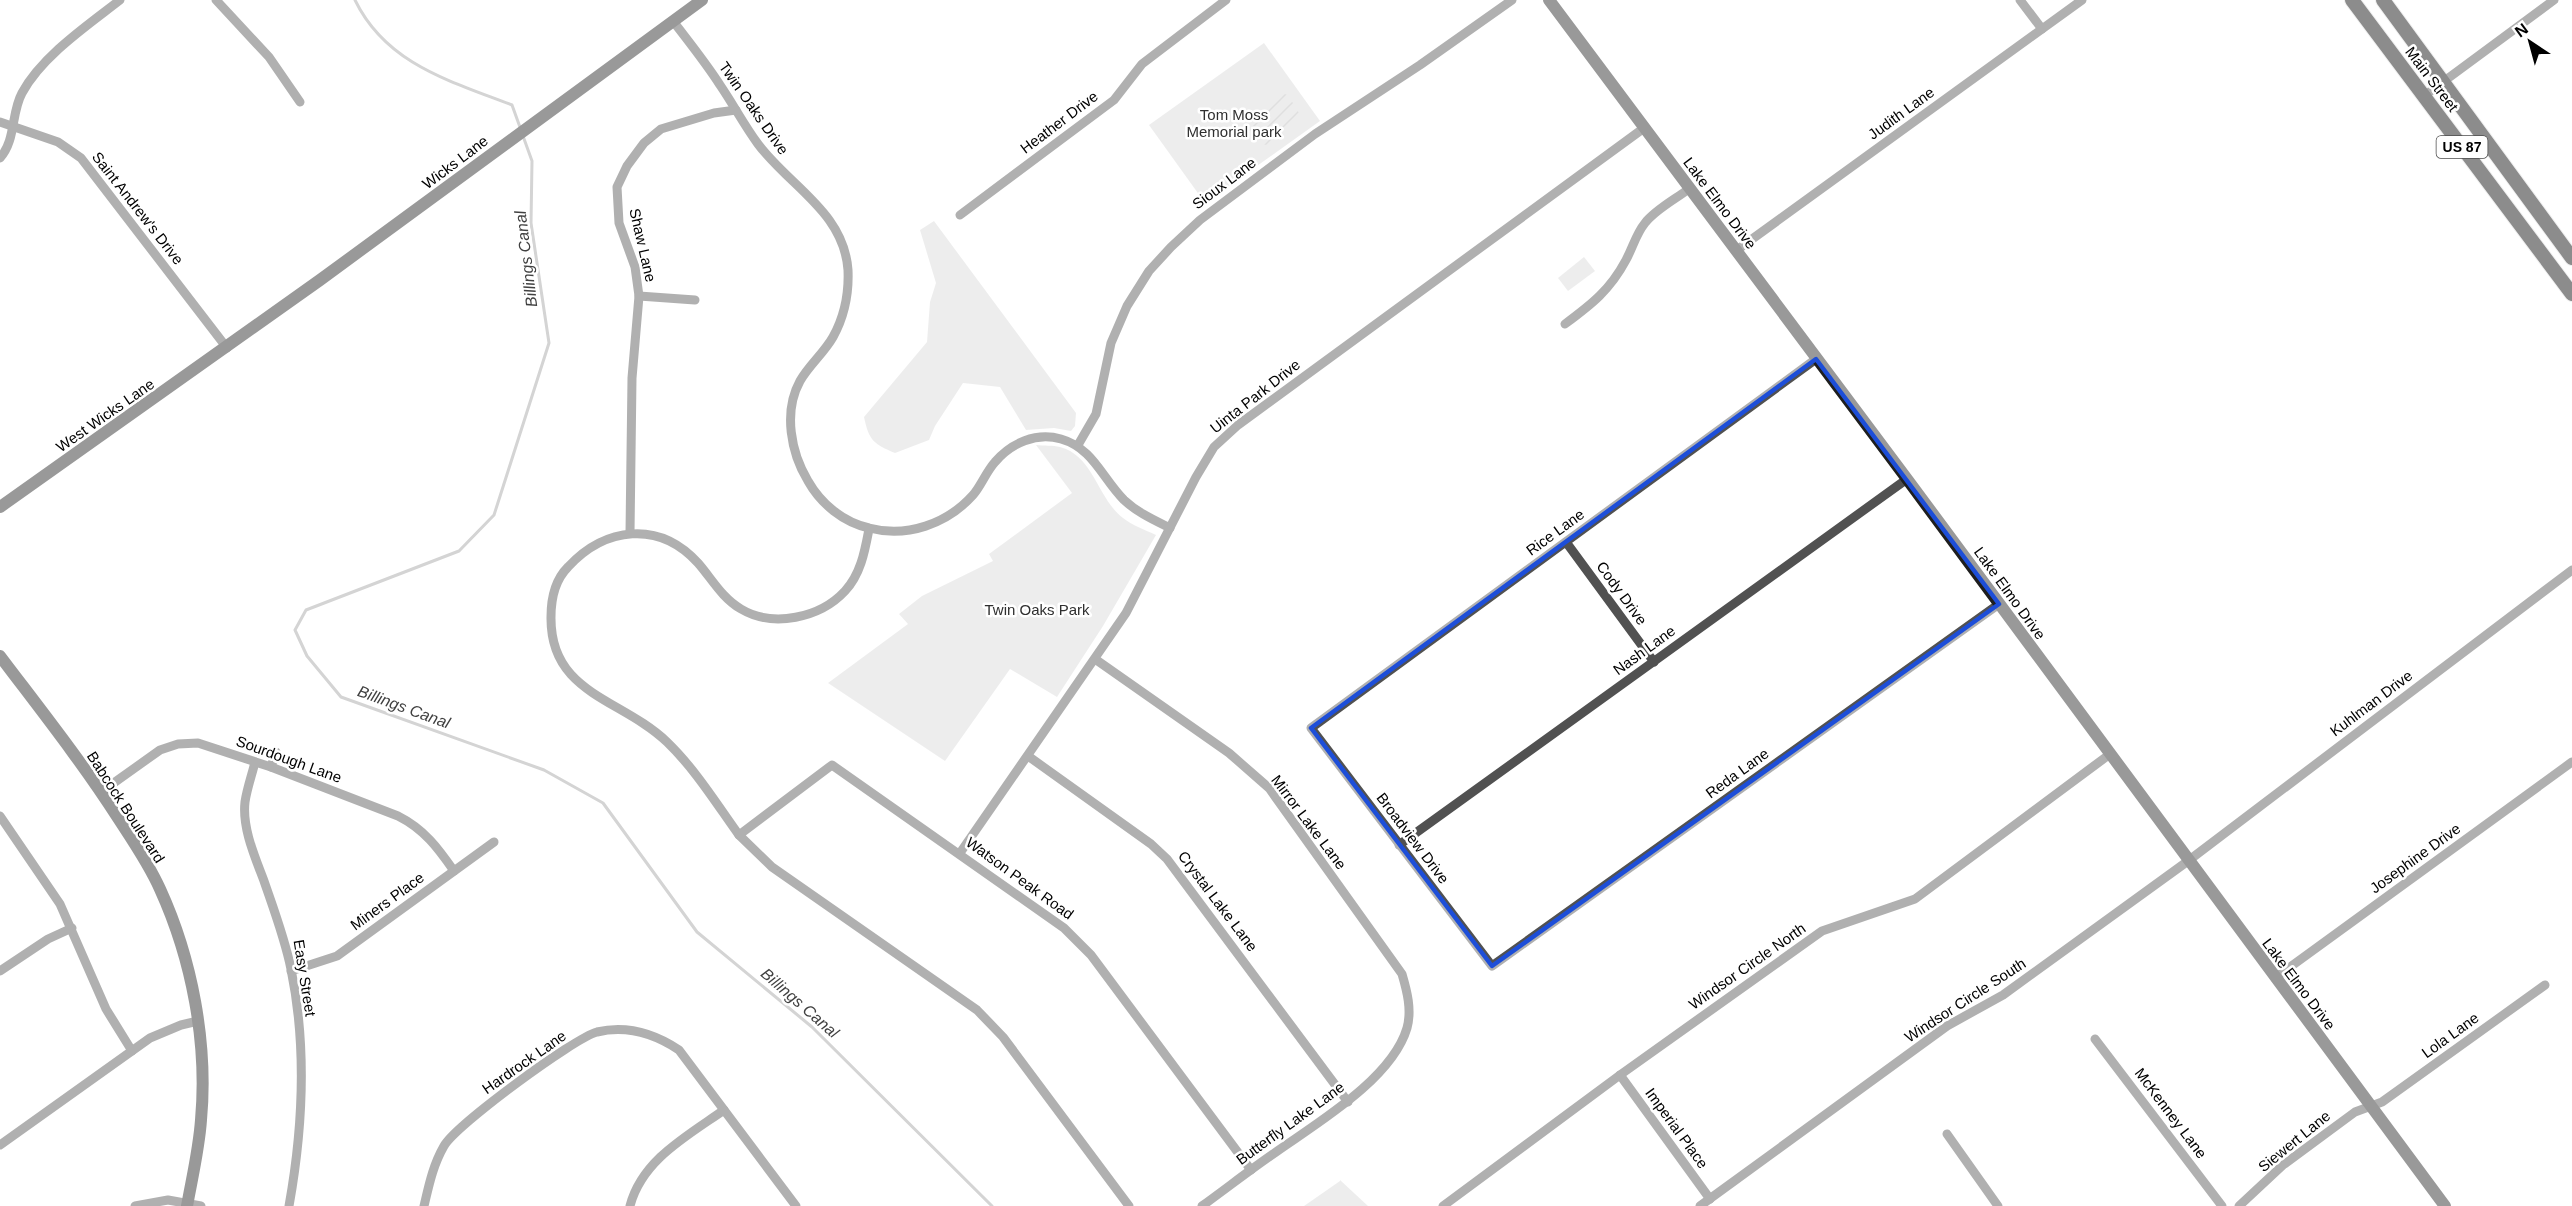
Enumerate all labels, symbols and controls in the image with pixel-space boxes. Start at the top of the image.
north arrow [2500,12,2560,72]
text: N [2512,20,2531,41]
street label: Main Street [2402,43,2462,115]
street label: Twin Oaks Drive [716,58,792,158]
street label: Judith Lane [1865,83,1937,143]
street label: Heather Drive [1017,87,1101,157]
park label: Tom Moss Memorial park [1186,106,1282,140]
street label: Wicks Lane [419,132,491,192]
road number: US 87 [2436,136,2488,158]
street label: Saint Andrew's Drive [89,148,187,268]
street label: Sioux Lane [1189,154,1259,212]
street label: Lake Elmo Drive [1680,154,1760,252]
street label: Shaw Lane [626,207,660,283]
water label: Billings Canal [512,209,540,308]
street label: Uinta Park Drive [1207,356,1303,436]
street label: West Wicks Lane [53,375,157,455]
street label: Rice Lane [1523,505,1587,559]
street label: Lake Elmo Drive [1971,543,2049,643]
street label: Cody Drive [1593,558,1651,628]
park label: Twin Oaks Park [984,601,1090,618]
street label: Nash Lane [1610,622,1678,678]
street label: Kuhlman Drive [2327,667,2415,739]
water label: Billings Canal [356,682,453,732]
street label: Sourdough Lane [234,732,344,786]
street label: Reda Lane [1702,745,1772,801]
street label: Babcock Boulevard [84,748,168,866]
street label: Mirror Lake Lane [1268,772,1350,872]
street label: Broadview Drive [1373,789,1453,887]
street label: Josephine Drive [2366,820,2464,896]
street label: Watson Peak Road [963,833,1077,923]
street label: Crystal Lake Lane [1175,848,1261,954]
street label: Miners Place [347,869,427,933]
street label: Windsor Circle North [1685,919,1809,1013]
street label: Lake Elmo Drive [2259,935,2339,1033]
street label: Easy Street [291,938,320,1018]
street label: Windsor Circle South [1901,955,2029,1045]
water label: Billings Canal [758,965,842,1042]
street label: Lola Lane [2418,1009,2482,1061]
street label: Hardrock Lane [479,1027,569,1097]
street label: McKenney Lane [2132,1065,2210,1161]
street label: Butterfly Lake Lane [1233,1078,1347,1168]
street label: Imperial Place [1642,1085,1712,1171]
street label: Siewert Lane [2255,1107,2333,1175]

